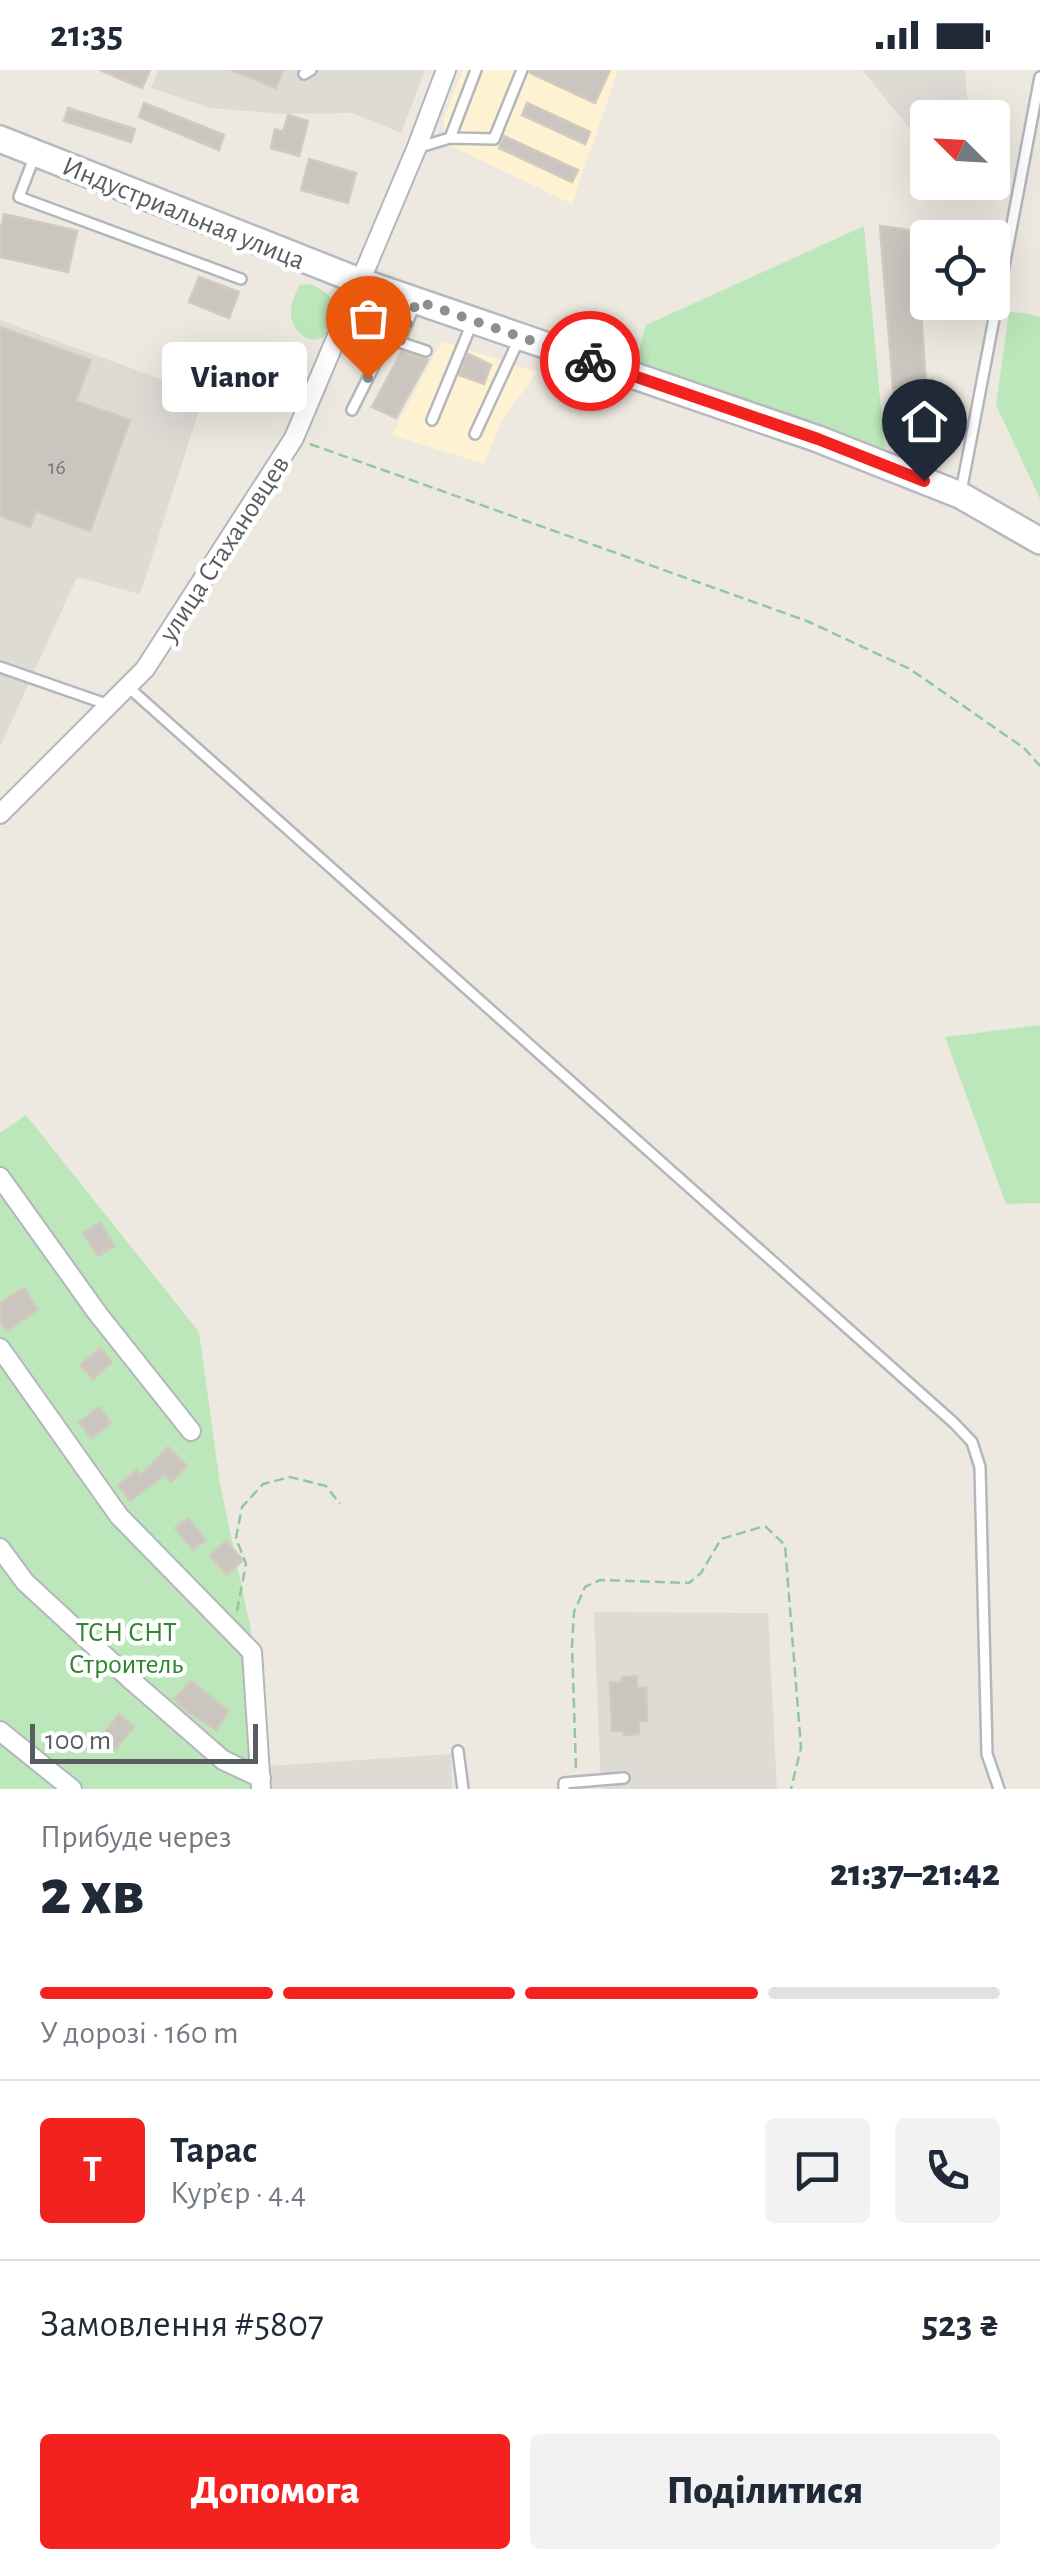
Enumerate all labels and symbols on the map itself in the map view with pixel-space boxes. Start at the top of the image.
north arrow [910,100,1010,200]
street label: Индустриальная улица [58,152,309,275]
pin [326,276,411,379]
courier [540,311,640,411]
callout: Vianor [163,343,308,413]
pin [882,379,967,482]
street label: улица Стахановцев [154,451,295,648]
house number: 16 [48,456,66,478]
park label: ТСН СНТ Строитель [69,1619,183,1679]
scale bar [30,1719,258,1763]

